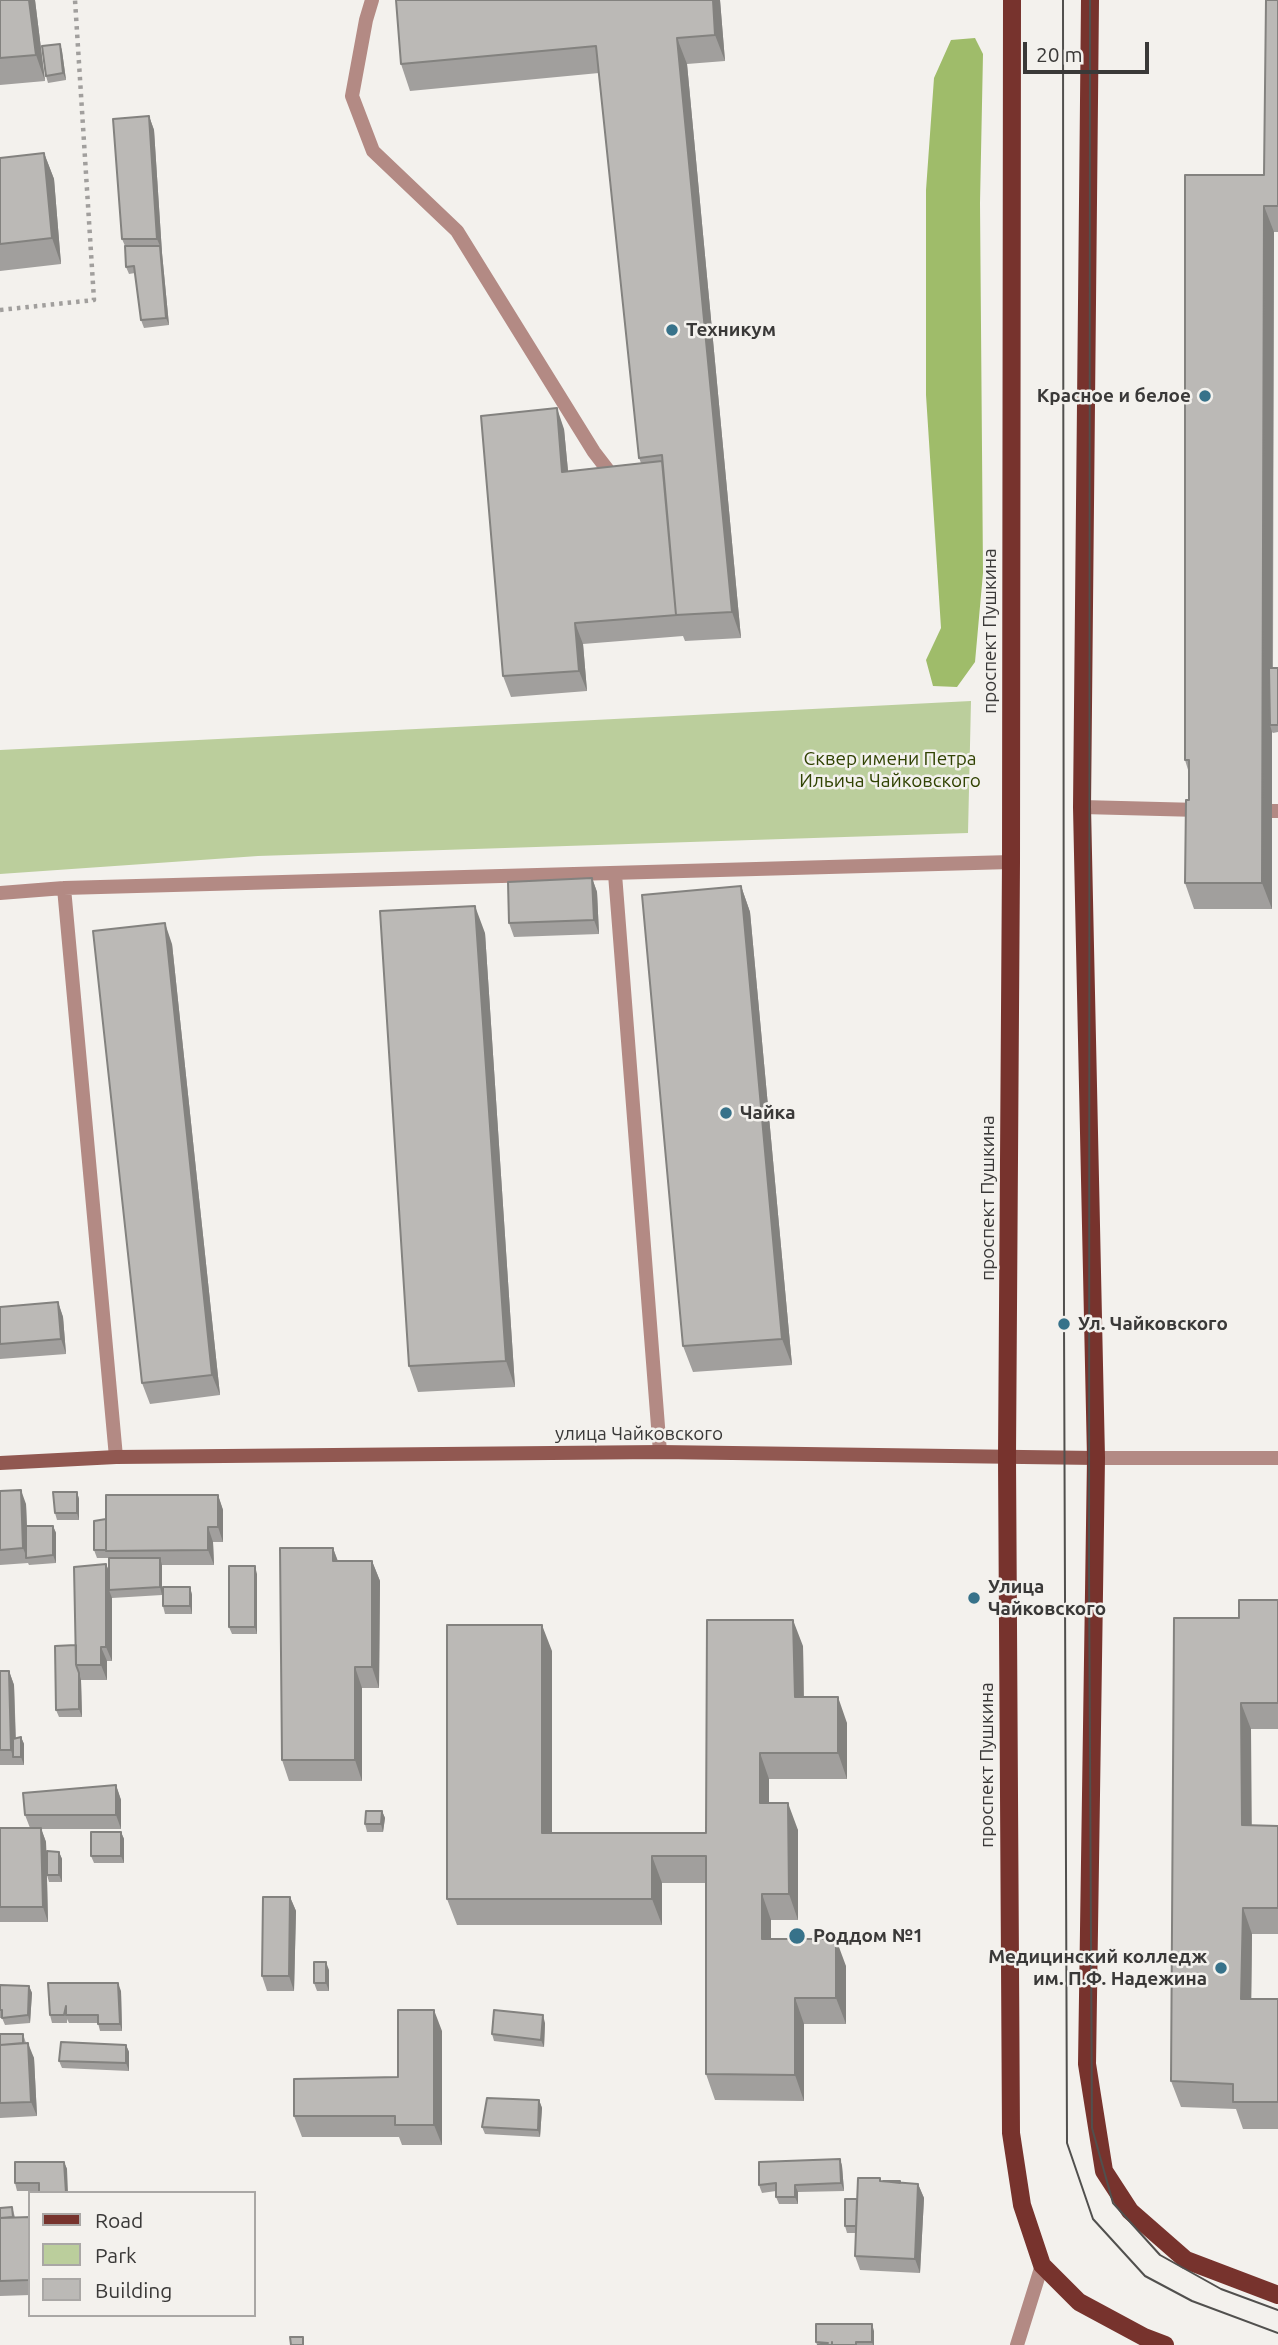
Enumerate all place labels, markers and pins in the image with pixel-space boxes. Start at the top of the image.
place label: Техникум [686,319,776,341]
marker: Техникум [664,322,680,338]
place label: Красное и белое [1037,385,1191,407]
marker: Красное и белое [1197,388,1213,404]
place label: Чайка [740,1102,796,1124]
marker: Чайка [718,1105,734,1121]
place label: Ул. Чайковского [1078,1313,1228,1335]
marker: Ул. Чайковского [1056,1316,1072,1332]
place label: Улица Чайковского [988,1576,1106,1620]
marker: Улица Чайковского [966,1590,982,1606]
place label: Роддом №1 [813,1925,924,1947]
marker: Роддом №1 [787,1926,807,1946]
place label: Медицинский колледж им. П.Ф. Надежина [988,1946,1207,1990]
marker: Медицинский колледж им. П.Ф. Надежина [1213,1960,1229,1976]

